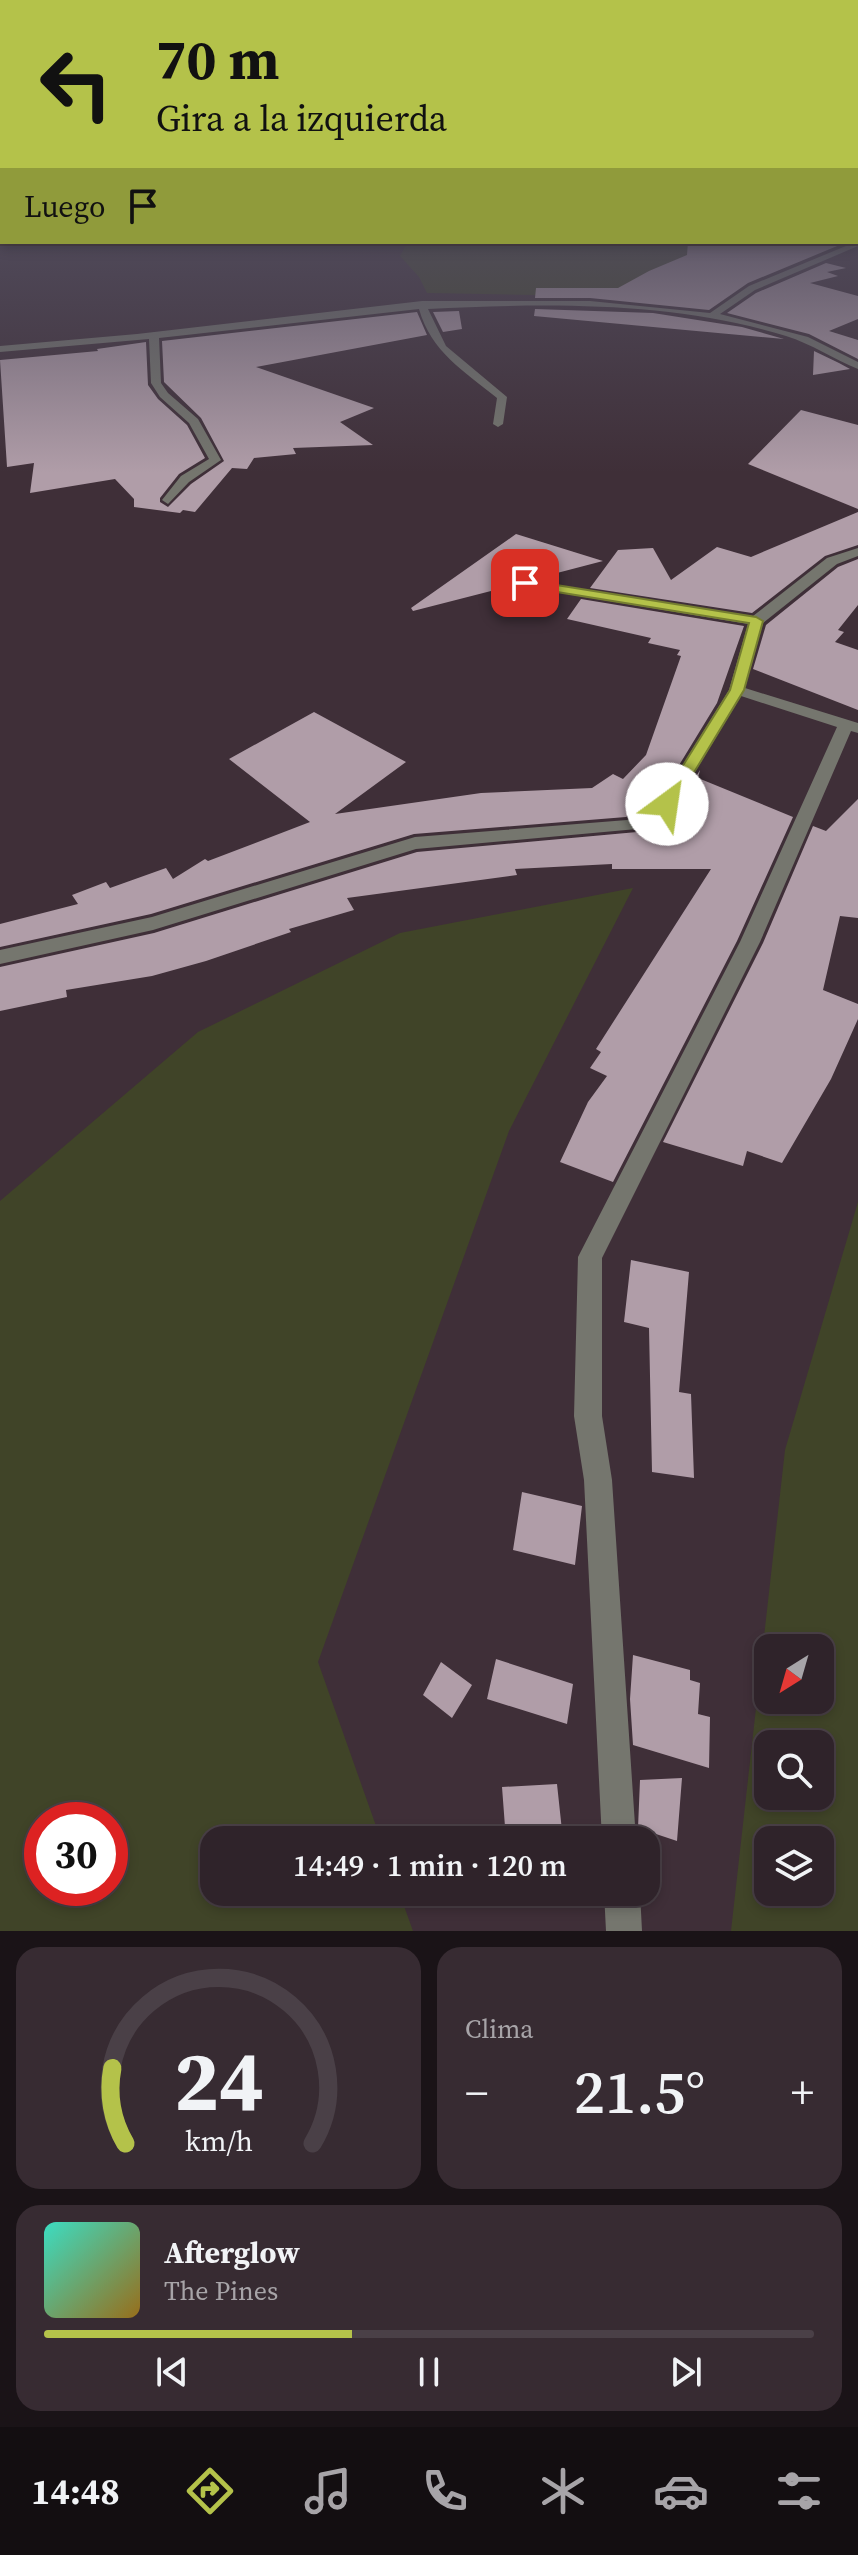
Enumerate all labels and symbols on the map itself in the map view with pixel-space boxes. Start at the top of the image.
pin [491,549,559,617]
position arrow [625,762,709,846]
north arrow [754,1634,834,1714]
speed limit sign: 30 [24,1802,128,1906]

